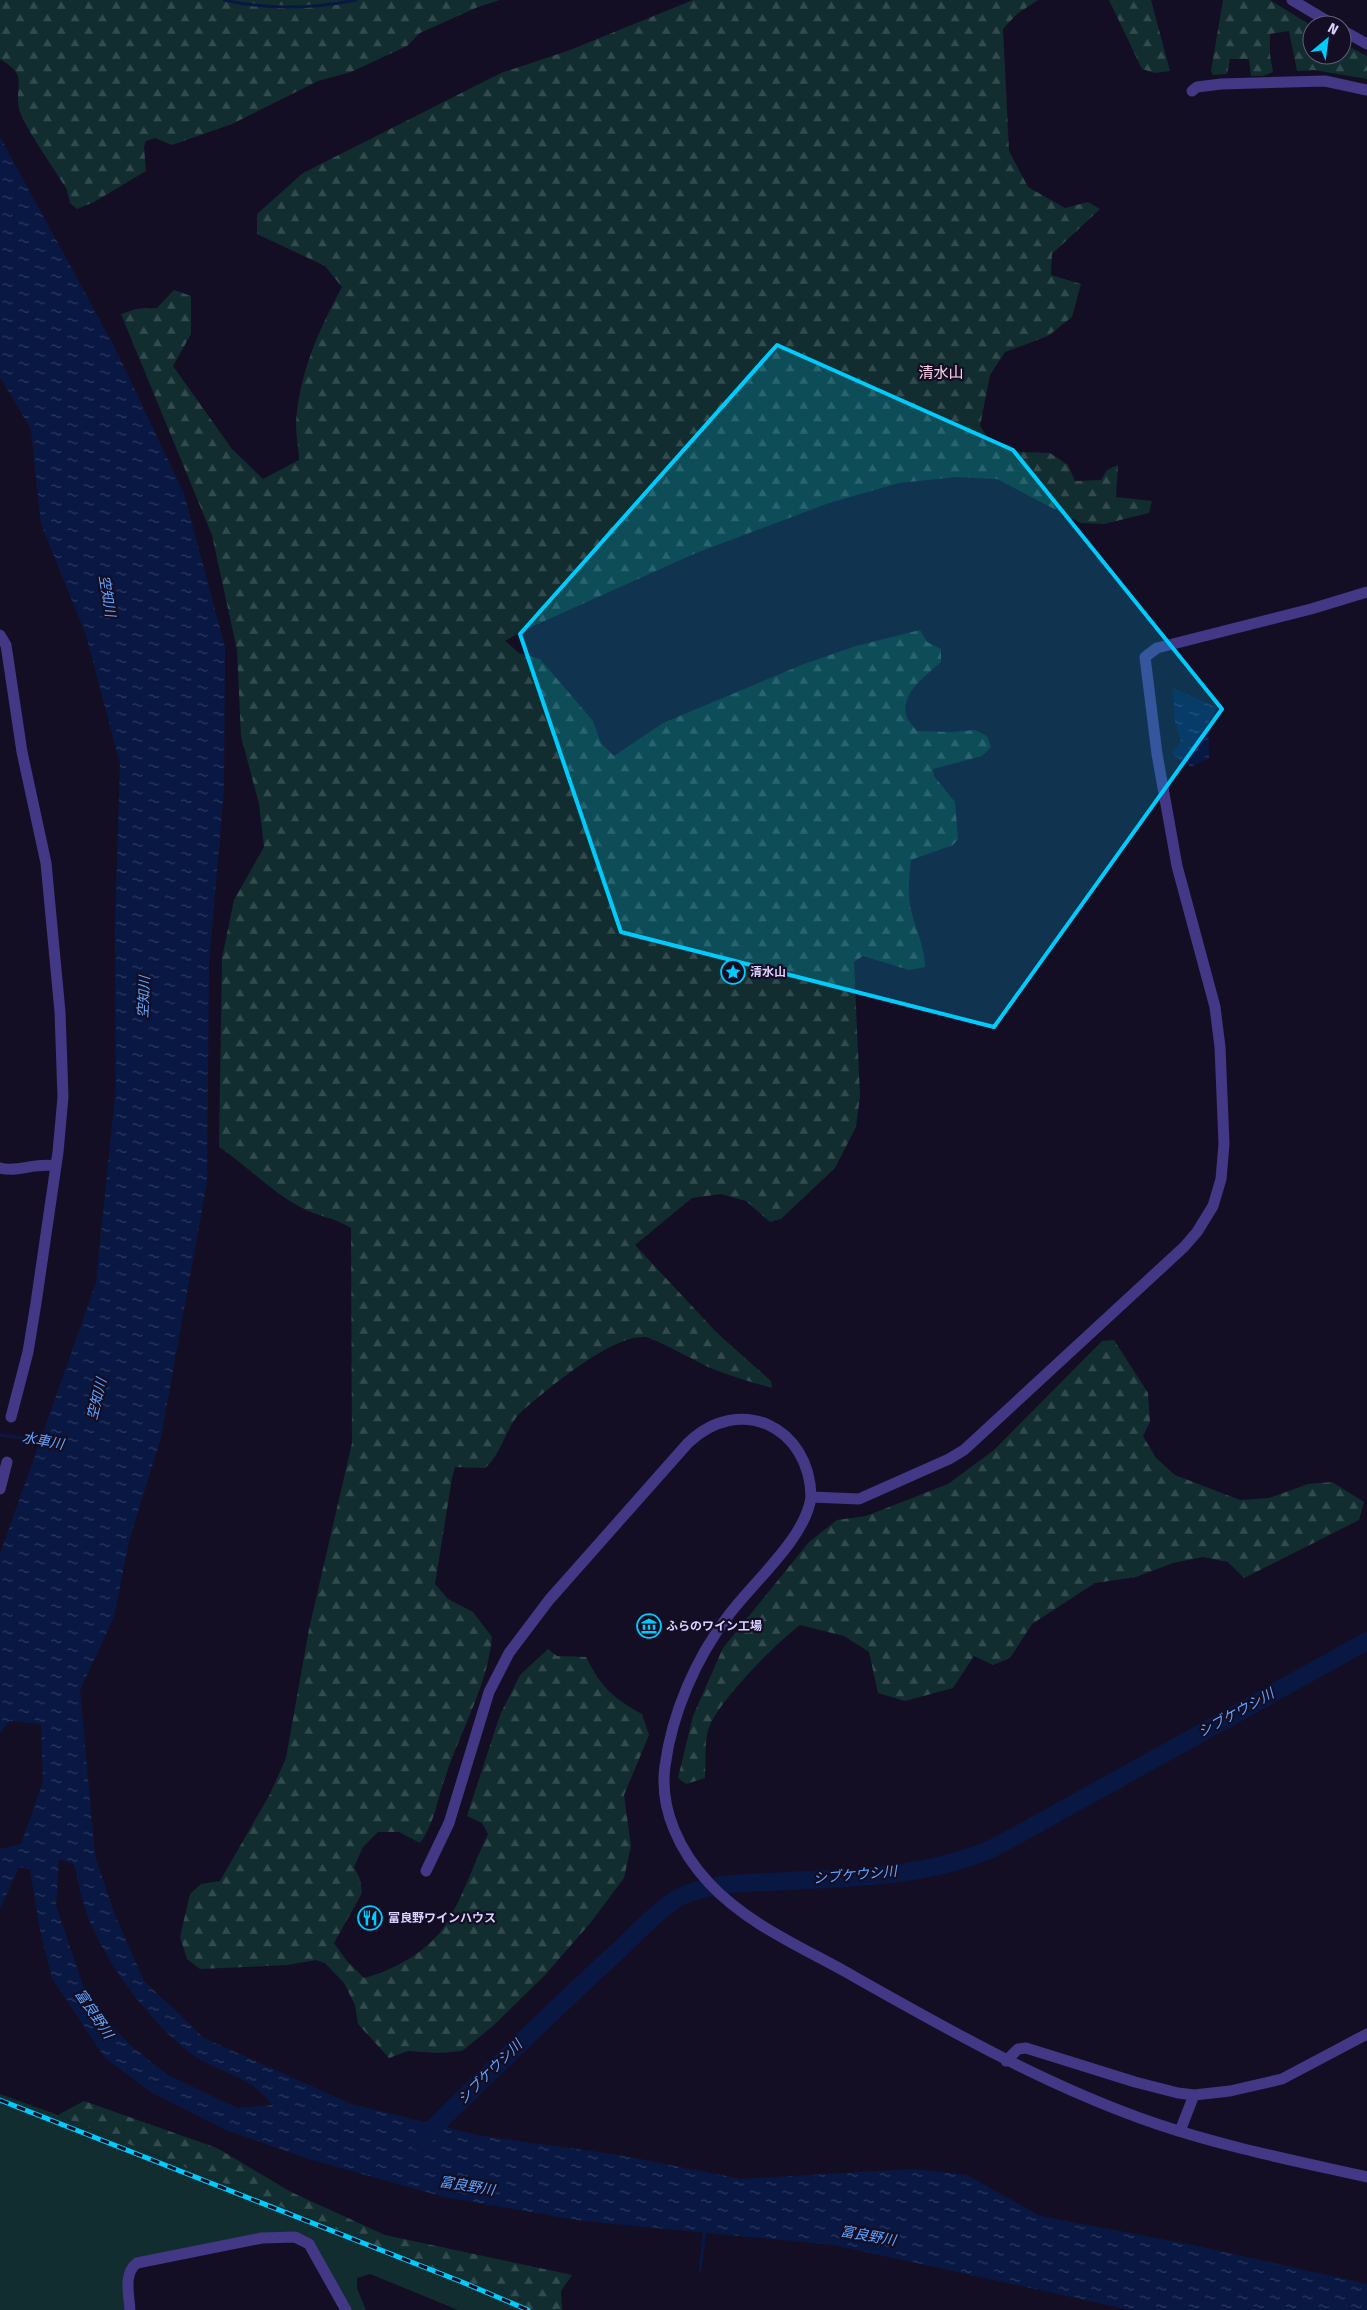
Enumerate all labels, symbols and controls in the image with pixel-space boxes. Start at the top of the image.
north arrow [1302,15,1352,65]
text: N [1325,19,1341,39]
district label: 清水山 [918,364,964,382]
water label: 空知川 [95,574,119,620]
place icon: 清水山 [720,959,746,985]
place label: 清水山 [750,965,786,979]
water label: 空知川 [134,974,154,1018]
water label: 空知川 [84,1375,111,1421]
water label: 水車川 [21,1429,67,1453]
museum icon: ふらのワイン工場 [636,1613,662,1639]
place label: ふらのワイン工場 [666,1619,762,1633]
water label: シブケウシ川 [1195,1684,1279,1741]
water label: シブケウシ川 [812,1863,900,1887]
restaurant icon: 富良野ワインハウス [357,1905,383,1931]
place label: 富良野ワインハウス [388,1911,496,1925]
water label: 富良野川 [71,1986,118,2044]
water label: シブケウシ川 [454,2035,527,2108]
water label: 富良野川 [438,2173,498,2199]
water label: 富良野川 [839,2223,899,2250]

